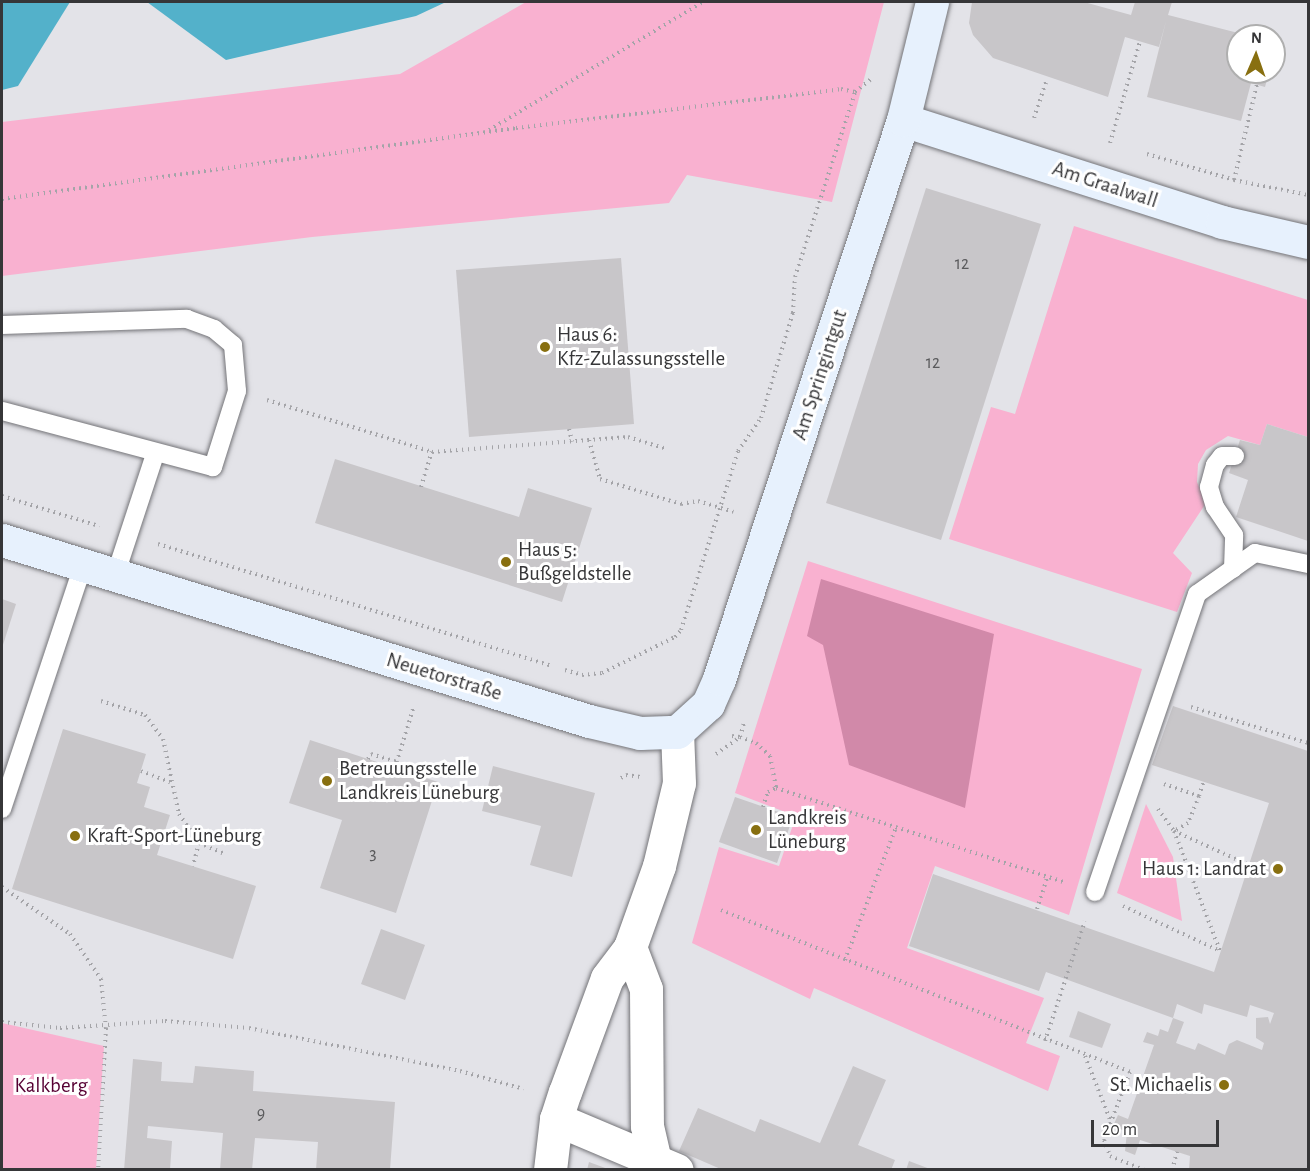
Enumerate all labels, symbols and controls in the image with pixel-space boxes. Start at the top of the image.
north arrow [1226,24,1286,84]
text: N [1251,30,1262,46]
street label: Am Graalwall [1049,156,1161,214]
house number: 12 [955,253,969,275]
street label: Am Springintgut [787,307,853,443]
place label: Haus 6: Kfz-Zulassungsstelle [557,322,725,372]
marker: Haus 6: Kfz-Zulassungsstelle [538,340,552,354]
house number: 12 [926,352,940,374]
place label: Haus 5: Bußgeldstelle [518,537,632,587]
marker: Haus 5: Bußgeldstelle [499,555,513,569]
street label: Neuetorstraße [383,648,505,706]
place label: Betreuungsstelle Landkreis Lüneburg [339,756,499,806]
marker: Betreuungsstelle Landkreis Lüneburg [320,774,334,788]
place label: Landkreis Lüneburg [768,805,847,855]
place label: Kraft-Sport-Lüneburg [87,823,261,849]
marker: Landkreis Lüneburg [749,823,763,837]
marker: Kraft-Sport-Lüneburg [68,829,82,843]
house number: 3 [369,843,377,865]
place label: Haus 1: Landrat [1142,856,1266,882]
marker: Haus 1: Landrat [1271,862,1285,876]
place label: St. Michaelis [1110,1072,1212,1098]
park label: Kalkberg [14,1073,88,1099]
marker: St. Michaelis [1217,1078,1231,1092]
house number: 9 [257,1103,265,1125]
scale bar [1094,1108,1222,1146]
text: 20 m [1102,1121,1137,1139]

